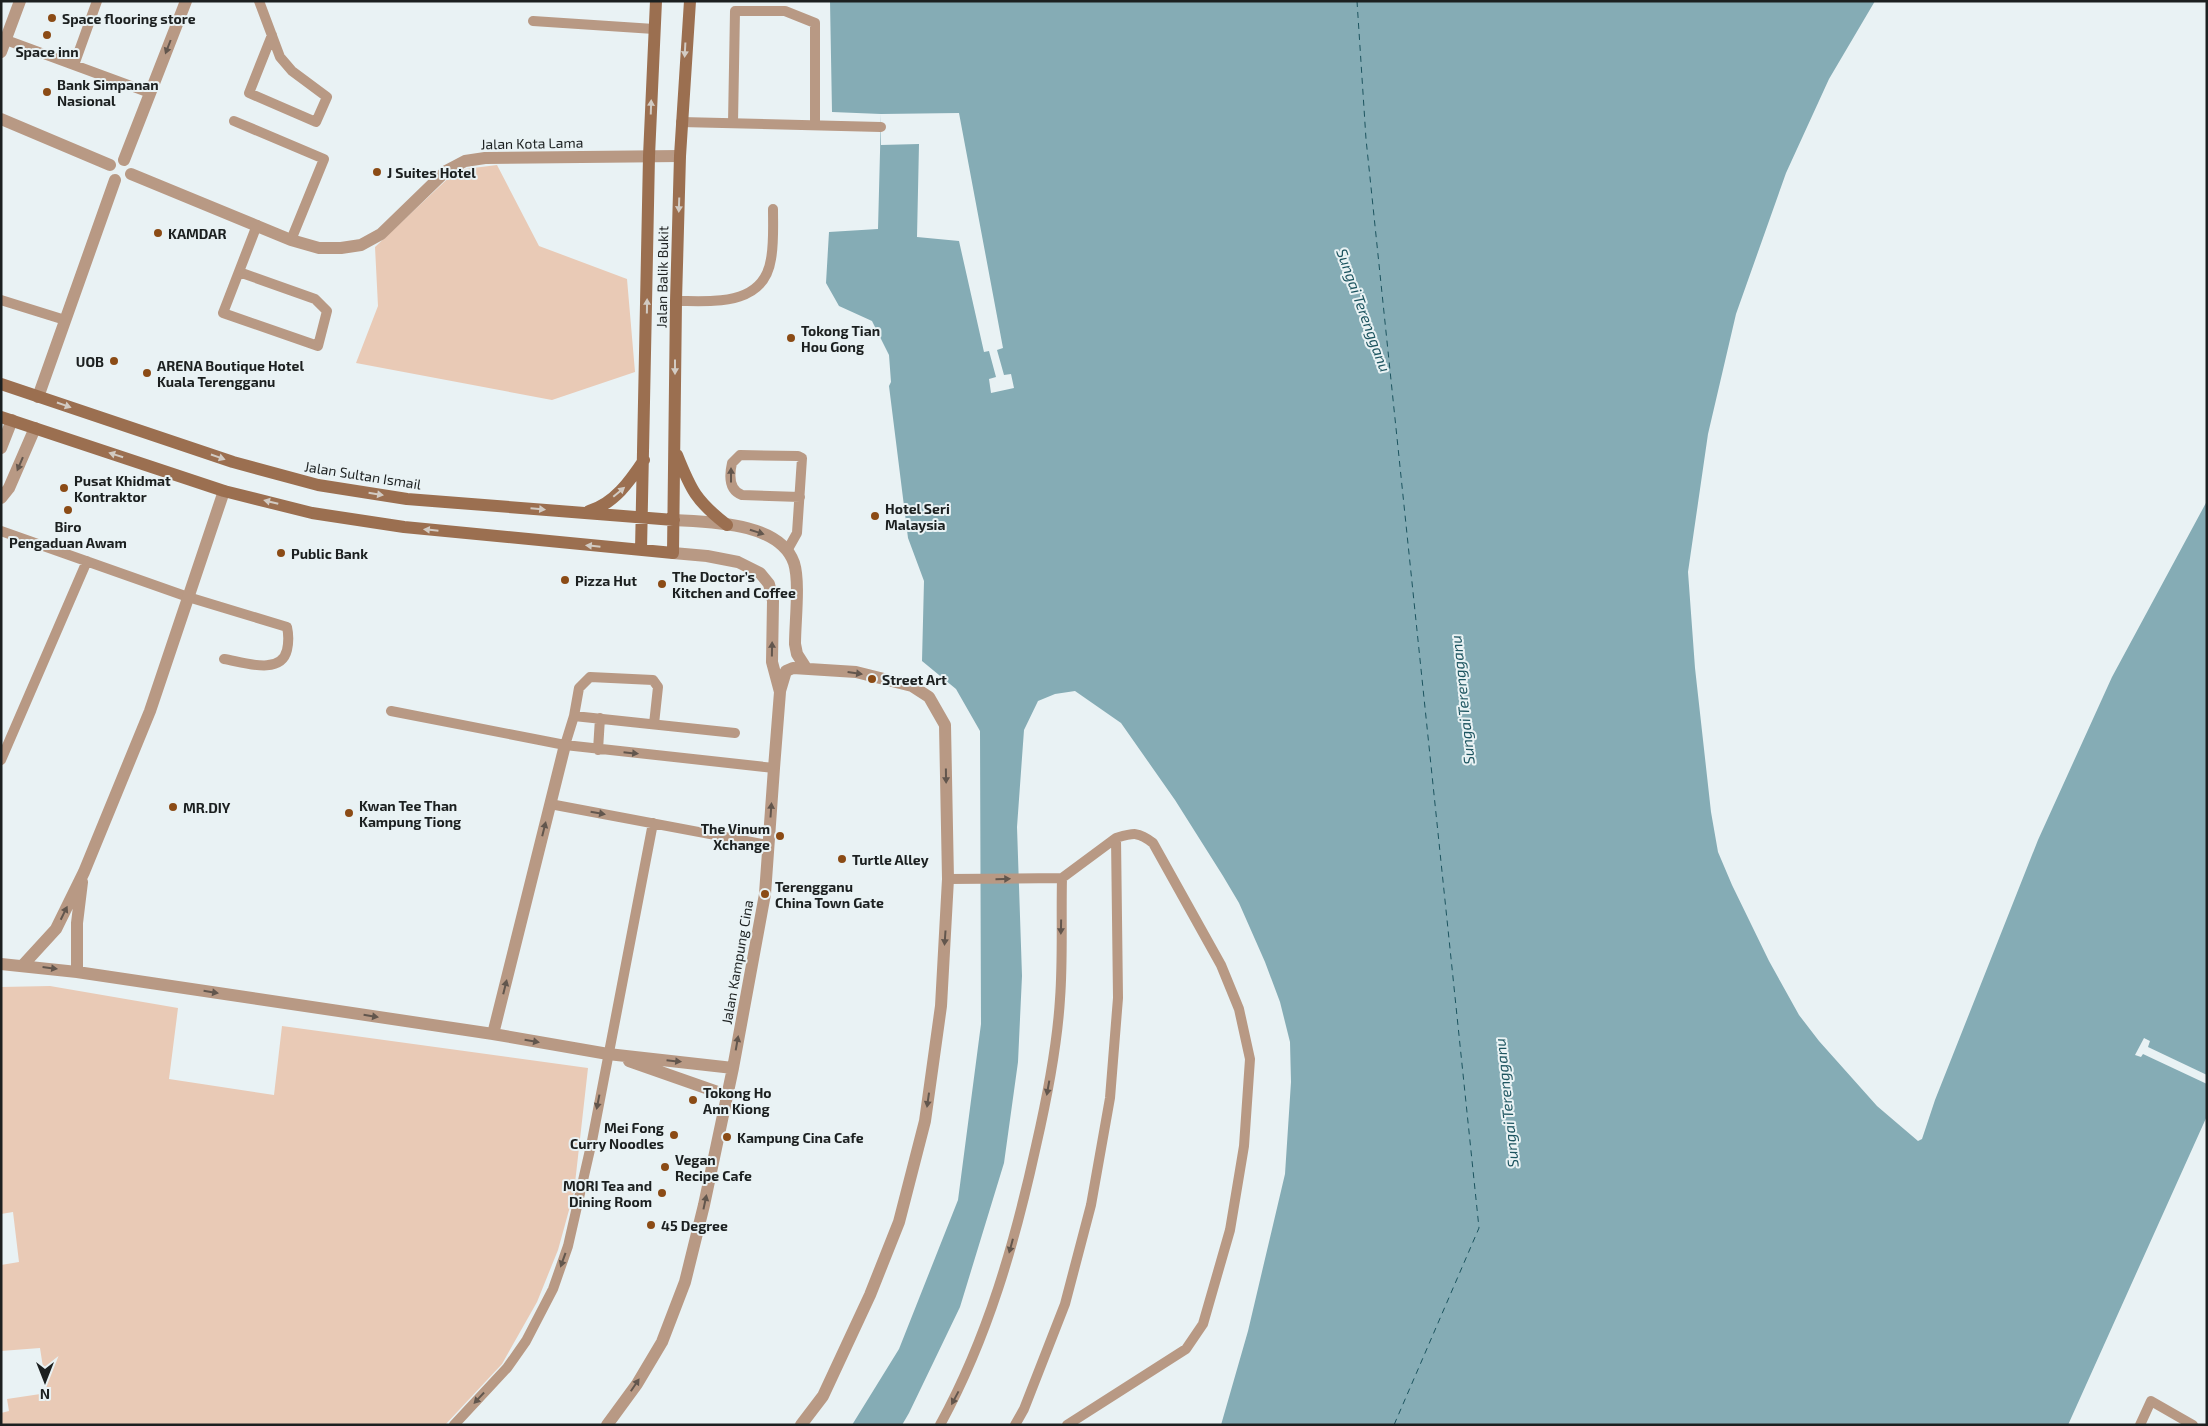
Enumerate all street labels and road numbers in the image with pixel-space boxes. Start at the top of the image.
street label: Jalan Kota Lama [481,134,583,152]
street label: Jalan Balik Bukit [653,226,671,328]
street label: Jalan Sultan Ismail [303,457,423,493]
street label: Jalan Kampung Cina [718,898,756,1026]

